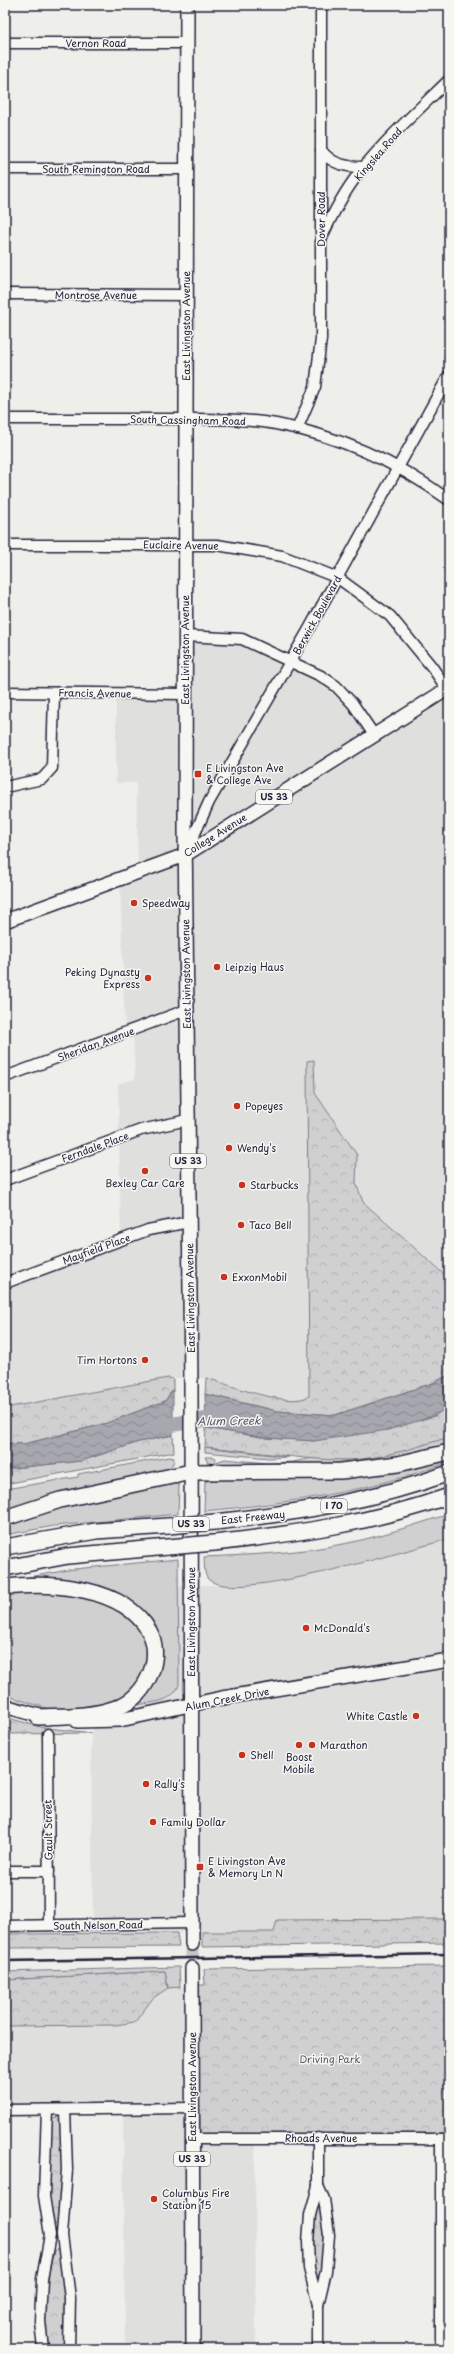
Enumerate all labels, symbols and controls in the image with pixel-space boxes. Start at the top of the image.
street label: Vernon Road [66,35,127,50]
street label: Kingslea Road [350,124,405,184]
street label: South Remington Road [42,161,150,176]
street label: Dover Road [313,191,328,247]
street label: East Livingston Avenue [178,271,193,381]
street label: Montrose Avenue [55,287,138,302]
street label: South Cassingham Road [130,411,246,428]
street label: Euclaire Avenue [143,536,220,553]
street label: Berwick Boulevard [289,572,345,657]
street label: East Livingston Avenue [177,595,192,705]
street label: Francis Avenue [58,684,132,701]
place label: E Livingston Ave & College Ave [206,760,284,787]
marker: E Livingston Ave & College Ave [193,769,203,779]
road number: US 33 [256,790,292,804]
street label: College Avenue [180,809,249,860]
place label: Speedway [142,895,190,911]
marker: Speedway [129,898,139,908]
street label: East Livingston Avenue [177,918,194,1029]
place label: Leipzig Haus [225,959,285,974]
marker: Leipzig Haus [212,962,222,972]
place label: Peking Dynasty Express [65,964,140,991]
marker: Peking Dynasty Express [143,973,153,983]
street label: Sheridan Avenue [55,1022,137,1064]
place label: Popeyes [245,1098,284,1113]
marker: Popeyes [232,1101,242,1111]
street label: Ferndale Place [59,1127,131,1166]
place label: Wendy's [237,1140,276,1155]
marker: Wendy's [224,1143,234,1153]
road number: US 33 [170,1154,206,1168]
marker: Bexley Car Care [140,1166,150,1176]
place label: Bexley Car Care [105,1175,185,1191]
place label: Starbucks [250,1177,299,1192]
marker: Starbucks [237,1180,247,1190]
place label: Taco Bell [249,1217,292,1232]
marker: Taco Bell [236,1220,246,1230]
street label: Mayfield Place [60,1229,132,1269]
street label: East Livingston Avenue [181,1242,198,1353]
place label: ExxonMobil [232,1269,287,1284]
marker: ExxonMobil [219,1272,229,1282]
place label: Tim Hortons [77,1352,137,1367]
marker: Tim Hortons [140,1355,150,1365]
water label: Alum Creek [197,1411,262,1430]
road number: I 70 [321,1499,347,1513]
street label: East Freeway [220,1506,286,1528]
road number: US 33 [173,1517,209,1531]
street label: East Livingston Avenue [183,1567,198,1677]
place label: McDonald's [314,1620,371,1635]
marker: McDonald's [301,1623,311,1633]
street label: Alum Creek Drive [183,1683,270,1714]
place label: White Castle [346,1708,408,1723]
marker: White Castle [411,1711,421,1721]
place label: Marathon [320,1737,368,1752]
marker: Boost Mobile [294,1740,304,1750]
marker: Marathon [307,1740,317,1750]
place label: Shell [250,1747,274,1762]
place label: Boost Mobile [283,1749,315,1776]
marker: Shell [237,1750,247,1760]
place label: Rally's [154,1776,185,1791]
marker: Rally's [141,1779,151,1789]
street label: Gault Street [39,1799,56,1861]
place label: Family Dollar [161,1814,226,1830]
marker: Family Dollar [148,1817,158,1827]
place label: E Livingston Ave & Memory Ln N [208,1853,286,1880]
marker: E Livingston Ave & Memory Ln N [195,1862,205,1872]
street label: South Nelson Road [53,1916,143,1933]
street label: East Livingston Avenue [184,2032,199,2142]
park label: Driving Park [299,2051,361,2066]
street label: Rhoads Avenue [285,2130,358,2145]
road number: US 33 [174,2152,210,2166]
place label: Columbus Fire Station 15 [162,2185,230,2212]
marker: Columbus Fire Station 15 [149,2194,159,2204]

